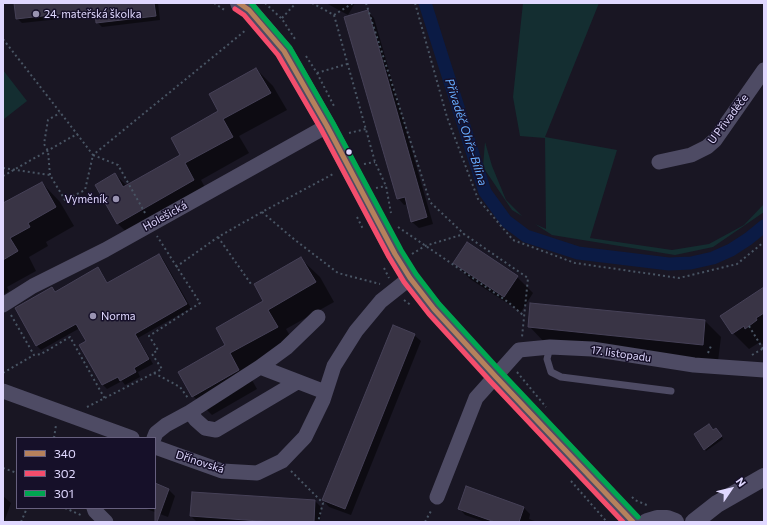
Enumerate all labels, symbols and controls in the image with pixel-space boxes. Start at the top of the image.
place label: 24. mateřská školka [44,7,141,21]
marker: 24. mateřská školka [31,9,41,19]
water label: Přivaděč Ohře-Bílina [442,77,490,187]
street label: U Přivaděče [705,91,751,147]
unlabelled marker [344,147,354,157]
place label: Vyměník [65,192,108,206]
marker: Vyměník [111,194,121,204]
street label: Holešická [141,199,189,233]
place label: Norma [101,309,136,323]
marker: Norma [88,311,98,321]
street label: 17. listopadu [590,343,652,365]
legend [16,437,156,509]
text: 340 [54,446,76,460]
street label: Dřínovská [174,448,226,476]
text: 302 [54,466,75,480]
north arrow [711,469,751,509]
text: N [734,475,749,489]
text: 301 [54,486,74,500]

